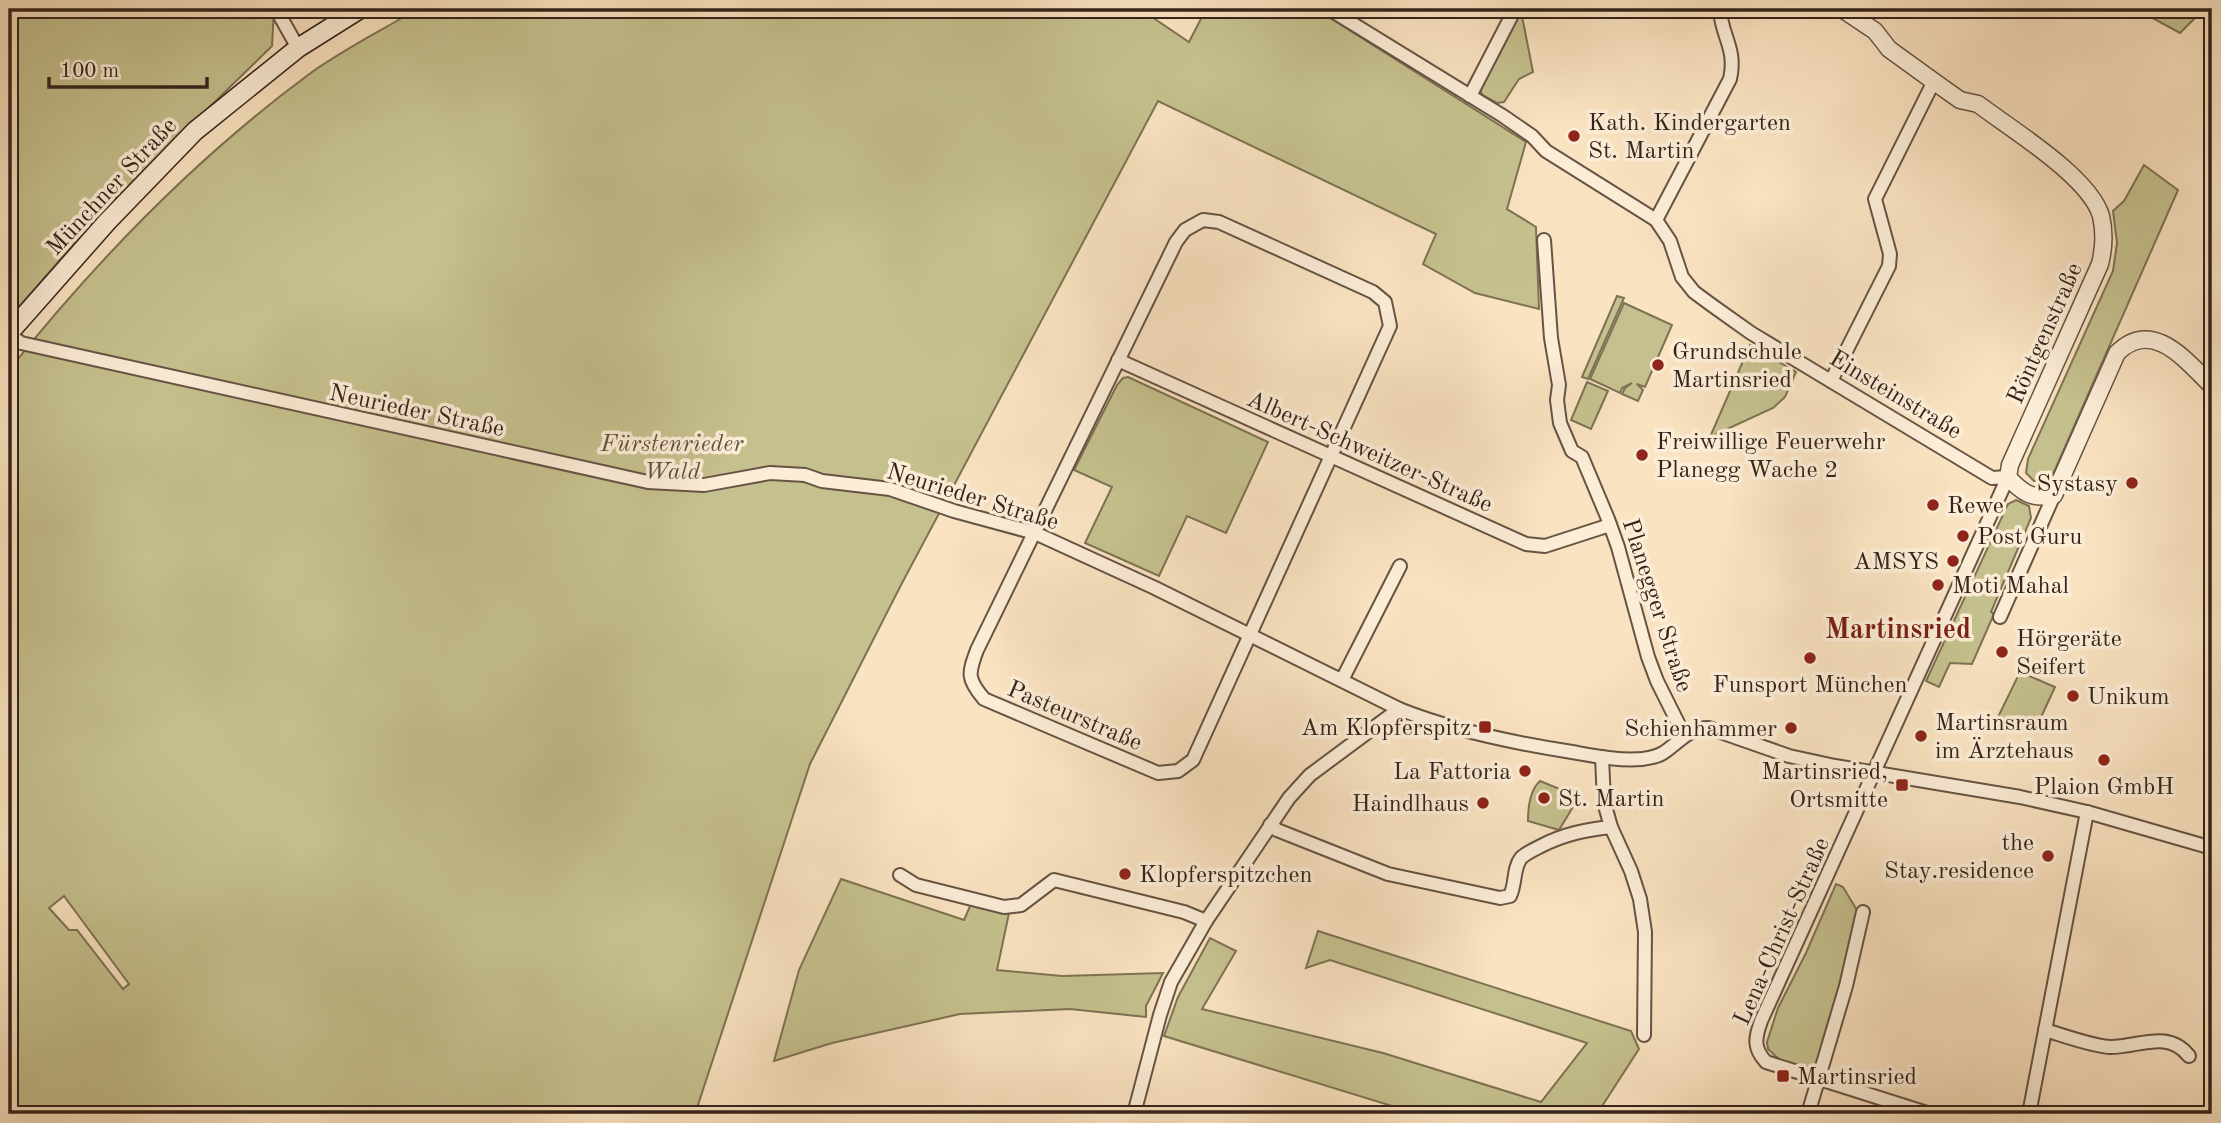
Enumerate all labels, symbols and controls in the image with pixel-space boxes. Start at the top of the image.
scale bar [49,46,206,90]
text: 100 m [60,61,119,82]
place label: Kath. Kindergarten St. Martin [1588,112,1791,164]
street label: Münchner Straße [43,114,182,261]
marker: Kath. Kindergarten St. Martin [1566,128,1582,144]
street label: Röntgenstraße [2004,260,2088,408]
place label: Grundschule Martinsried [1672,341,1802,393]
street label: Einsteinstraße [1825,347,1965,444]
marker: Grundschule Martinsried [1650,357,1666,373]
street label: Neurieder Straße [327,382,506,442]
street label: Albert-Schweitzer-Straße [1243,388,1496,518]
place label: Freiwillige Feuerwehr Planegg Wache 2 [1656,431,1886,483]
park label: Fürstenrieder Wald [600,433,744,485]
marker: Freiwillige Feuerwehr Planegg Wache 2 [1634,447,1650,463]
street label: Neurieder Straße [884,460,1061,535]
place label: Systasy [2037,473,2118,497]
marker: Systasy [2124,475,2140,491]
place label: Rewe [1947,495,2004,519]
marker: Rewe [1925,497,1941,513]
street label: Planegger Straße [1617,516,1695,695]
place label: Post Guru [1977,526,2082,550]
marker: Post Guru [1955,528,1971,544]
place label: AMSYS [1853,551,1939,575]
marker: AMSYS [1945,553,1961,569]
place label: Moti Mahal [1952,575,2069,599]
marker: Moti Mahal [1930,577,1946,593]
district label: Martinsried [1825,617,1971,645]
place label: Hörgeräte Seifert [2016,628,2122,680]
marker: Hörgeräte Seifert [1994,644,2010,660]
marker: Funsport München [1802,650,1818,666]
place label: Funsport München [1712,674,1908,698]
street label: Pasteurstraße [1003,678,1145,756]
place label: Unikum [2087,686,2170,710]
marker: Unikum [2065,688,2081,704]
place label: Martinsraum im Ärztehaus [1935,712,2074,764]
place label: Am Klopferspitz [1301,717,1471,741]
place label: Schienhammer [1624,718,1777,742]
marker: Am Klopferspitz [1477,719,1493,735]
marker: Schienhammer [1783,720,1799,736]
marker: Martinsraum im Ärztehaus [1913,728,1929,744]
marker: Plaion GmbH [2096,752,2112,768]
place label: La Fattoria [1393,761,1511,785]
place label: Martinsried, Ortsmitte [1761,761,1888,813]
marker: La Fattoria [1517,763,1533,779]
place label: Plaion GmbH [2034,776,2174,800]
marker: Martinsried, Ortsmitte [1894,777,1910,793]
place label: St. Martin [1558,788,1664,812]
marker: St. Martin [1536,790,1552,806]
place label: Haindlhaus [1352,793,1469,817]
marker: Haindlhaus [1475,795,1491,811]
place label: the Stay.residence [1884,832,2034,884]
street label: Lena-Christ-Straße [1731,834,1835,1029]
marker: the Stay.residence [2040,848,2056,864]
place label: Klopferspitzchen [1139,864,1313,888]
marker: Klopferspitzchen [1117,866,1133,882]
place label: Martinsried [1797,1066,1917,1090]
marker: Martinsried [1775,1068,1791,1084]

